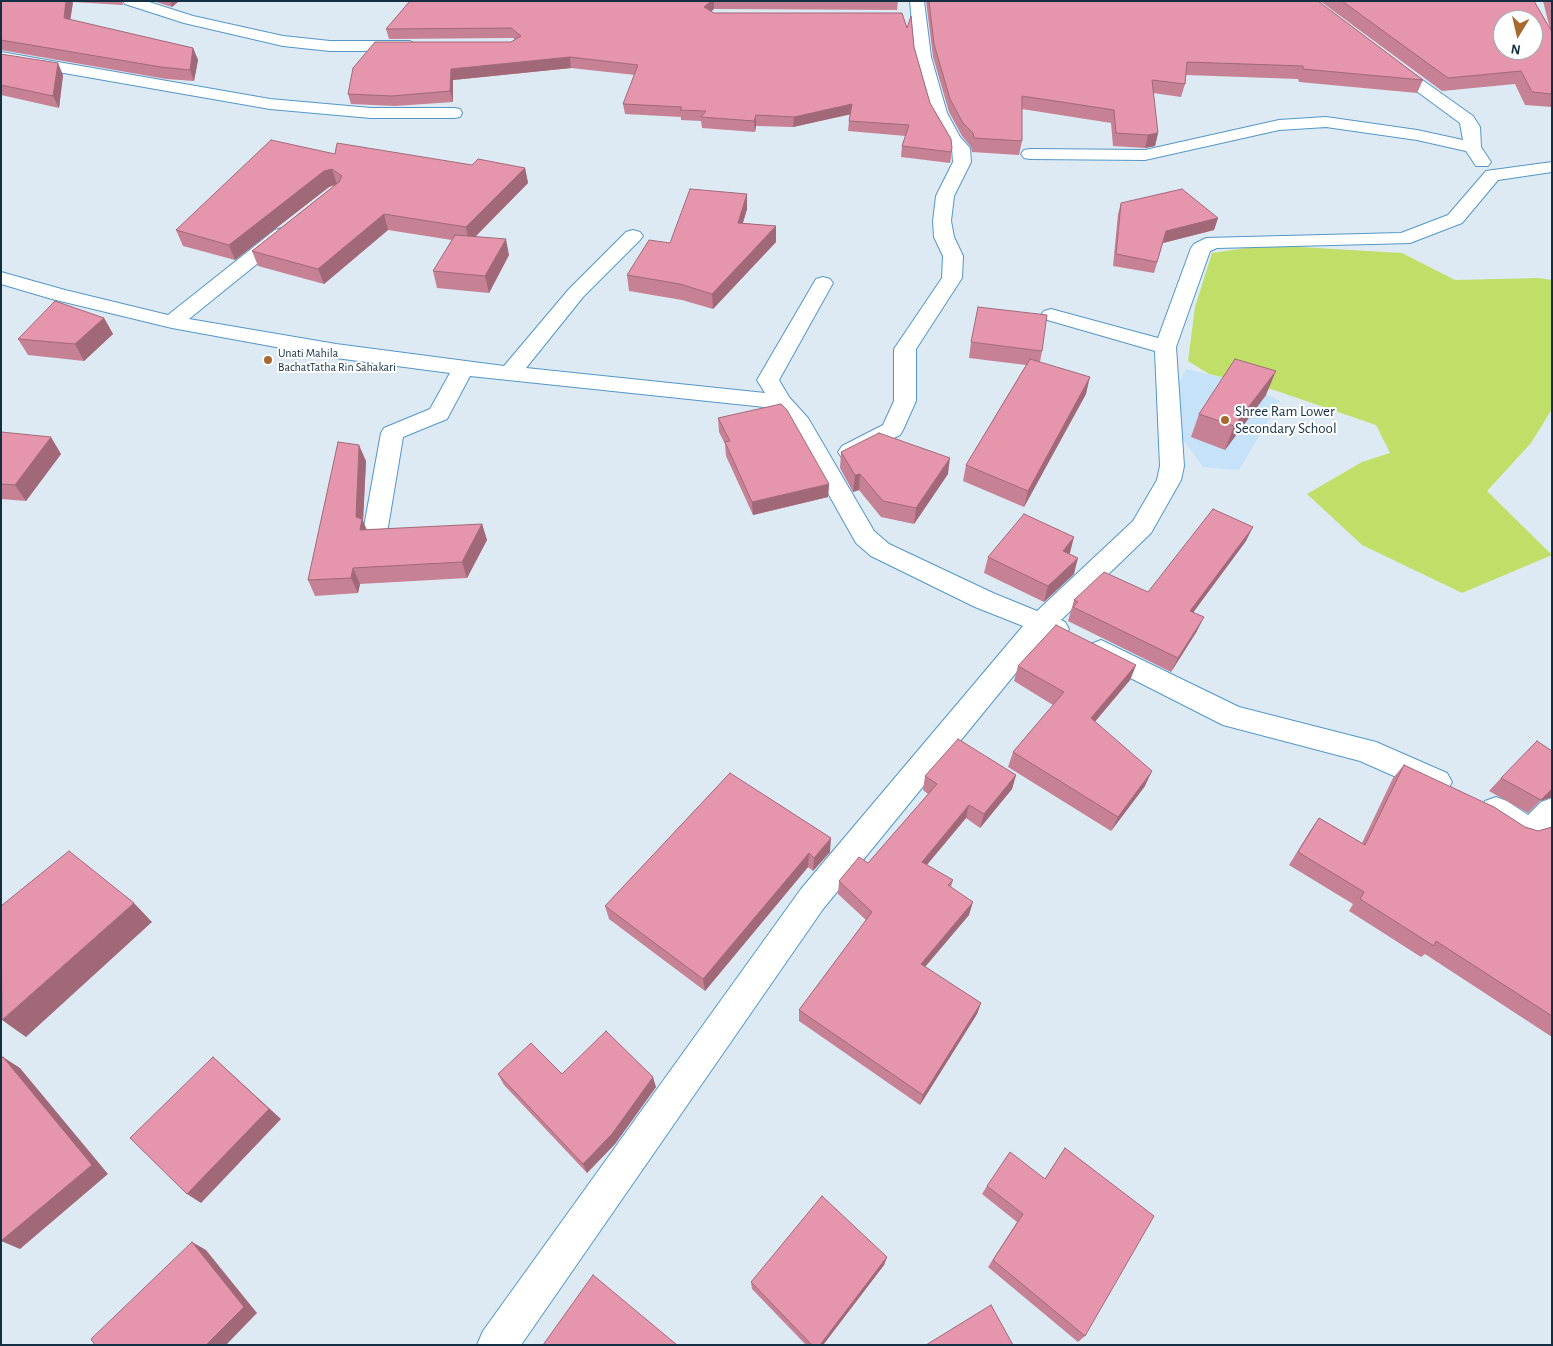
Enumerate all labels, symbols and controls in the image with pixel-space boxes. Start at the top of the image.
north arrow [1493,10,1543,60]
text: N [1510,41,1522,57]
place label: Unati Mahila BachatTatha Rin Sahakari [278,346,396,374]
marker: Unati Mahila BachatTatha Rin Sahakari [262,354,274,366]
place label: Shree Ram Lower Secondary School [1235,402,1337,437]
marker: Shree Ram Lower Secondary School [1219,414,1231,426]

